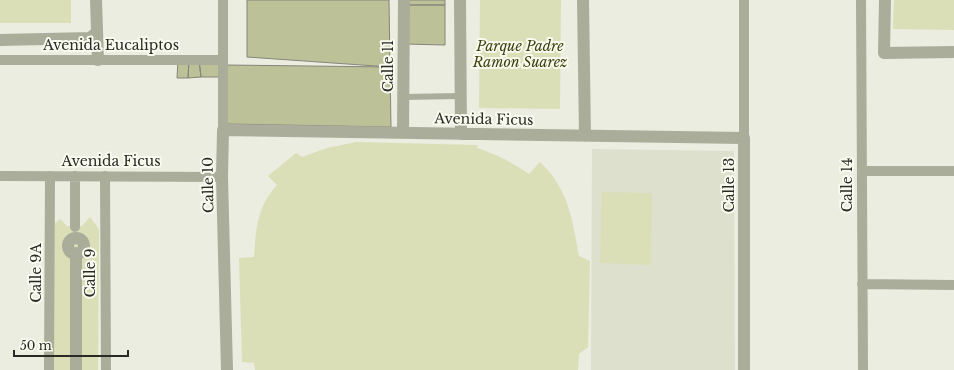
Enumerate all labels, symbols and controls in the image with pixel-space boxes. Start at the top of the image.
street label: Avenida Eucaliptos [42,36,179,54]
park label: Parque Padre Ramon Suarez [472,37,567,71]
street label: Calle 11 [379,40,397,92]
street label: Avenida Ficus [433,109,534,129]
street label: Avenida Ficus [60,152,161,170]
street label: Calle 10 [199,157,217,213]
street label: Calle 13 [720,158,738,213]
street label: Calle 14 [838,158,856,212]
street label: Calle 9A [27,243,45,303]
street label: Calle 9 [81,248,99,298]
scale bar [14,332,128,358]
text: 50 m [20,338,52,353]

